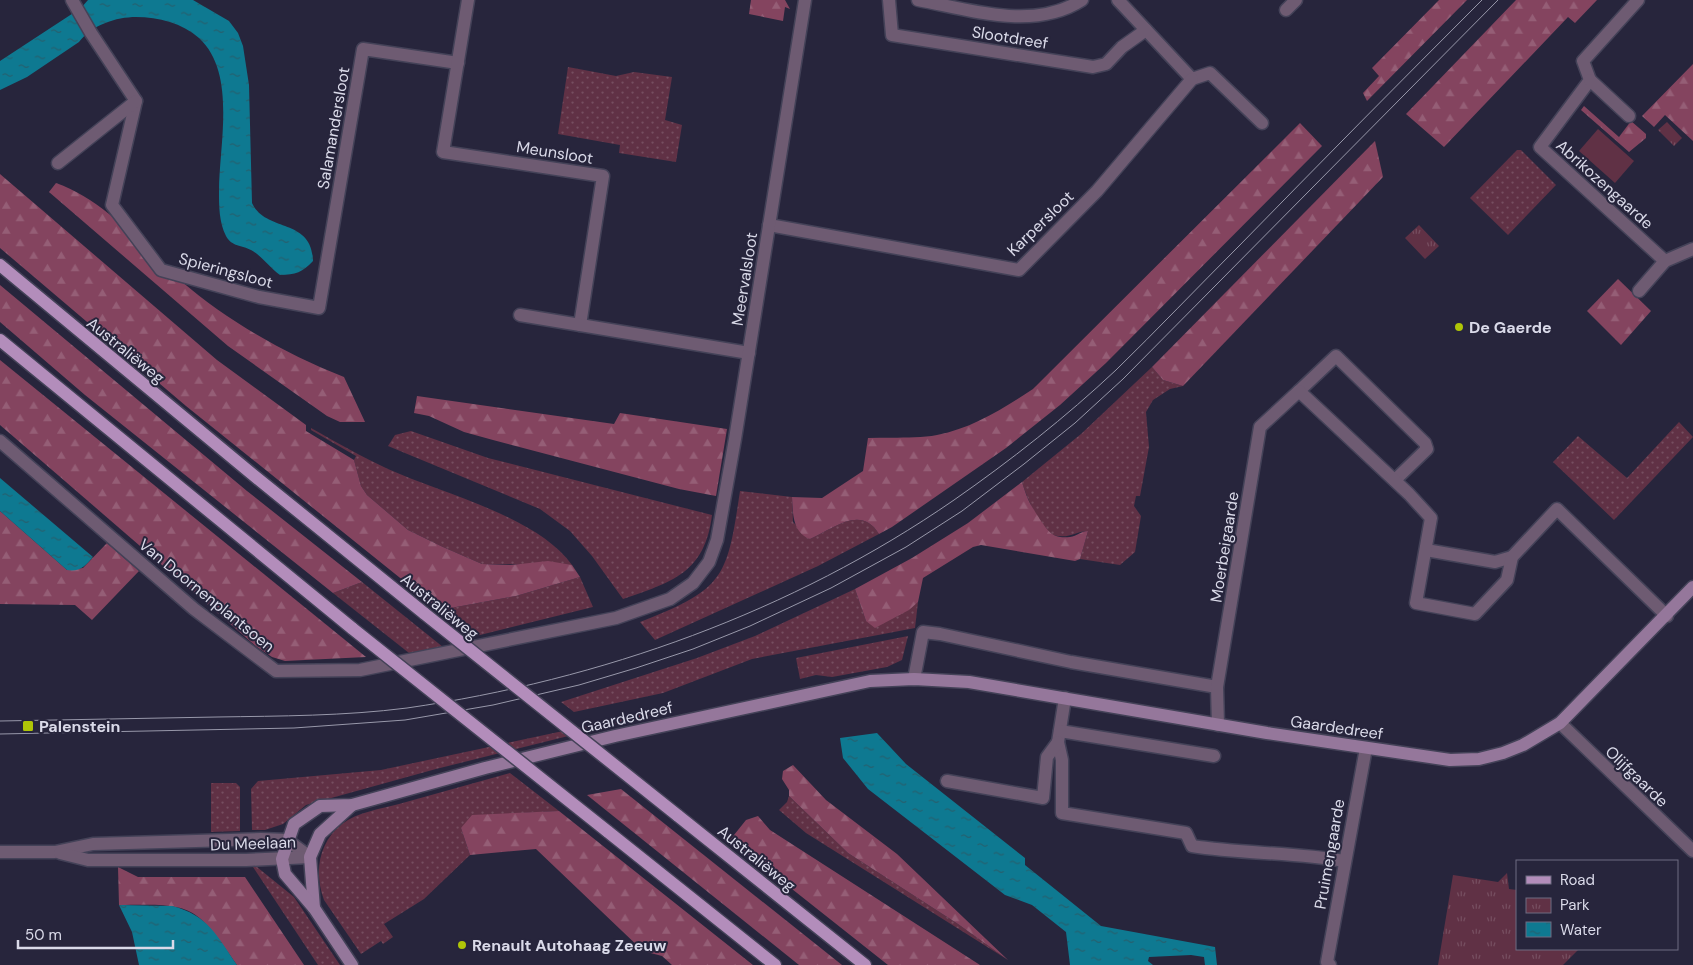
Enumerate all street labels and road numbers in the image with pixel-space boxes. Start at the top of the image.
street label: Slootdreef [970,21,1050,54]
street label: Salamandersloot [312,65,355,191]
street label: Abrikozengaarde [1552,135,1658,234]
street label: Meunsloot [515,136,595,169]
street label: Karpersloot [1002,186,1078,260]
street label: Meervalsloot [727,231,762,327]
street label: Spieringsloot [176,248,275,293]
street label: Australiëweg [82,313,169,388]
street label: Moerbeigaarde [1205,490,1244,604]
street label: Van Doornenplantsoen [134,534,279,657]
street label: Australiëweg [396,569,483,644]
street label: Gaardedreef [579,697,675,738]
street label: Gaardedreef [1289,711,1385,744]
street label: Olijfgaarde [1601,741,1673,812]
street label: Pruimengaarde [1309,797,1350,911]
street label: Australiëweg [713,821,800,896]
street label: Du Meelaan [210,832,296,855]

